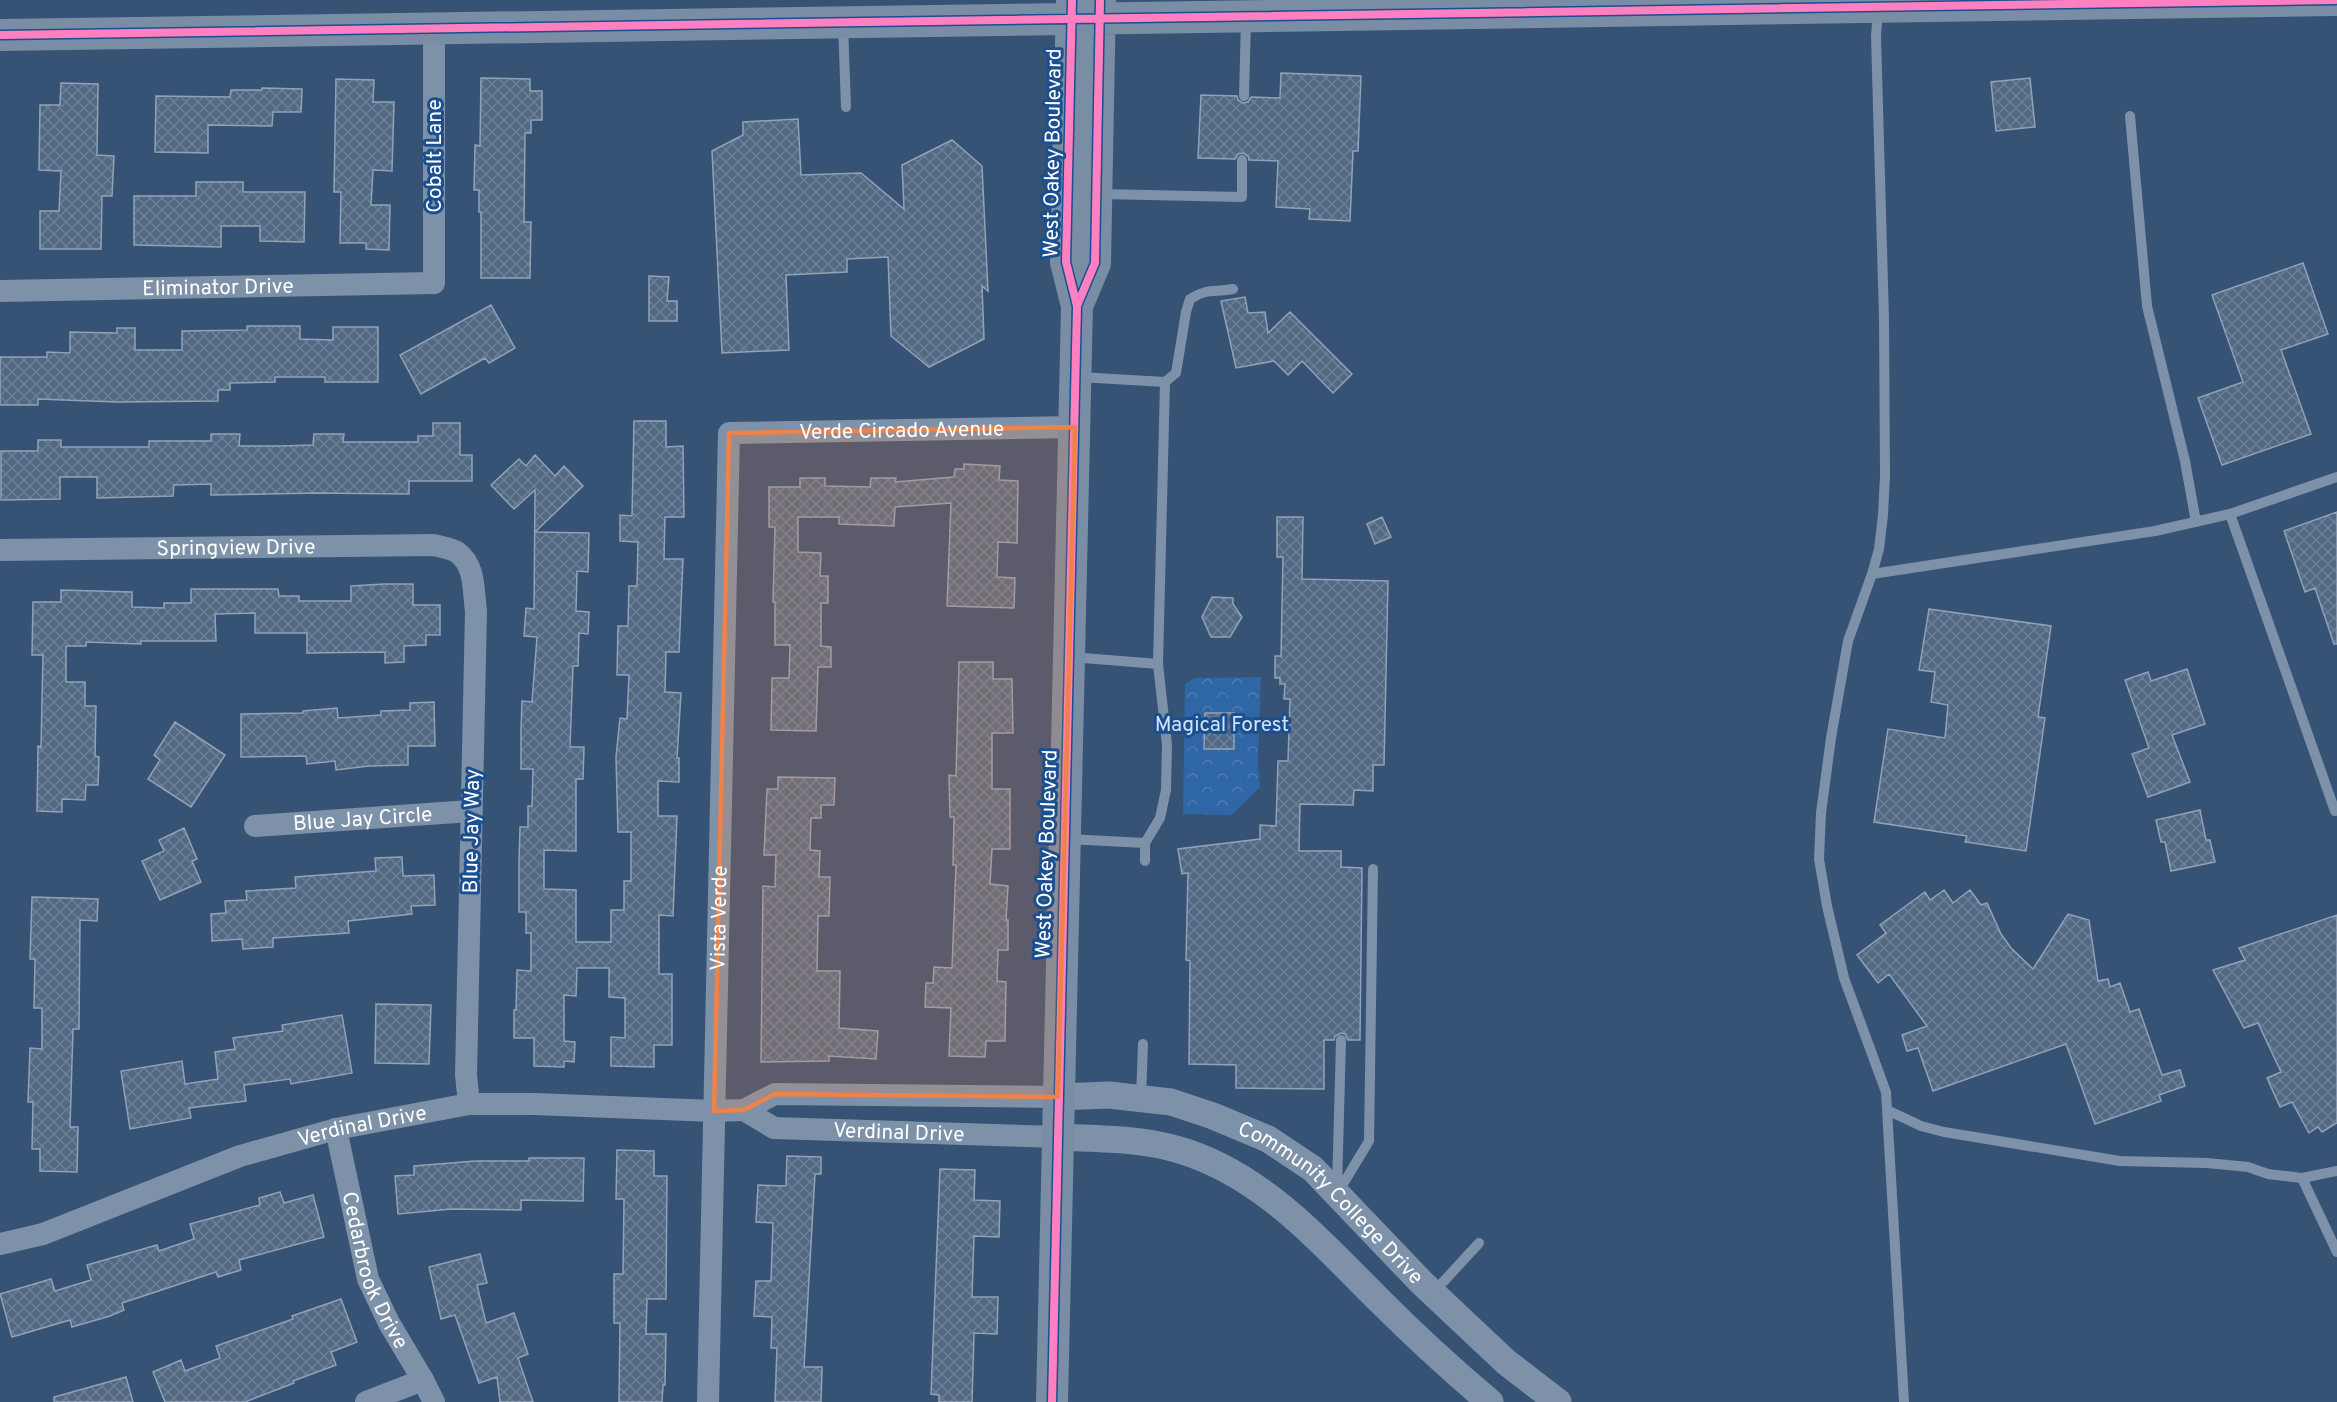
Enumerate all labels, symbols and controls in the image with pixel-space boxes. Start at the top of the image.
street label: West Oakey Boulevard [1038,48,1069,258]
street label: Cobalt Lane [422,99,449,213]
street label: Eliminator Drive [142,274,294,303]
street label: Verde Circado Avenue [799,416,1005,447]
street label: Springview Drive [156,534,316,563]
park label: Magical Forest [1155,712,1289,739]
street label: West Oakey Boulevard [1030,749,1065,959]
street label: Blue Jay Way [458,769,487,894]
street label: Blue Jay Circle [292,802,433,838]
street label: Vista Verde [705,865,735,971]
street label: Verdinal Drive [295,1100,429,1154]
street label: Community College Drive [1233,1116,1428,1291]
street label: Verdinal Drive [833,1118,965,1149]
street label: Cedarbrook Drive [335,1189,413,1354]

